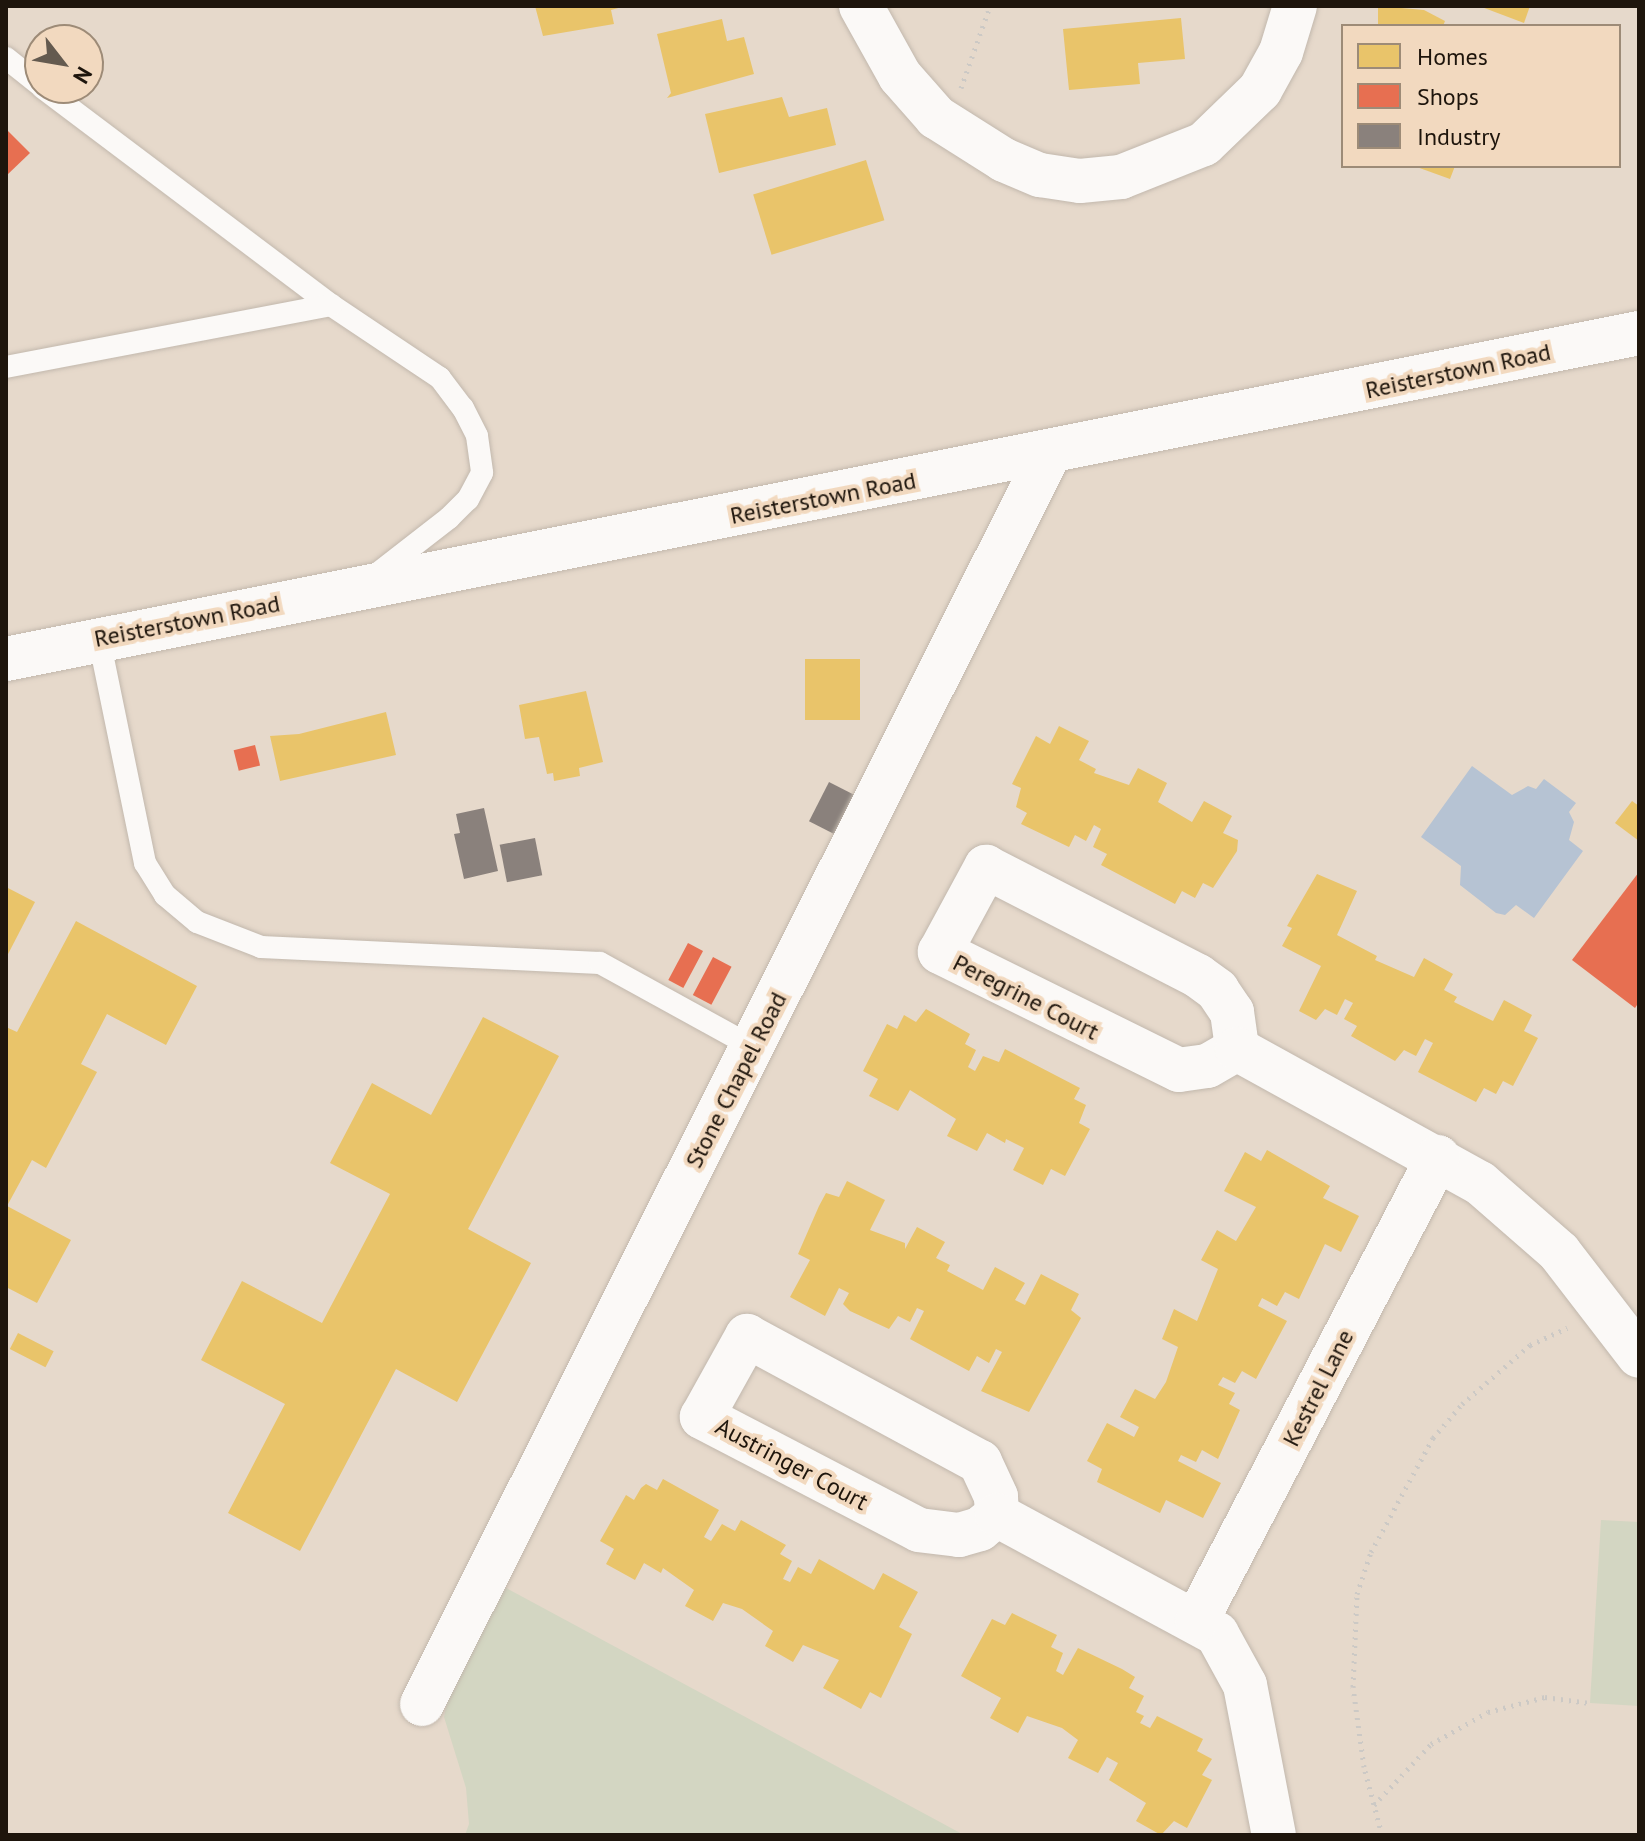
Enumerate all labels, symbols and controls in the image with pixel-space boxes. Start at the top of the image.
north arrow [24,24,104,104]
legend [1341,24,1621,168]
text: Homes [1417,41,1488,72]
text: N [67,62,99,89]
text: Shops [1417,81,1479,112]
text: Industry [1417,121,1501,152]
street label: Reisterstown Road [1363,337,1553,405]
street label: Reisterstown Road [728,466,918,530]
street label: Reisterstown Road [92,589,282,653]
street label: Peregrine Court [948,948,1104,1046]
street label: Stone Chapel Road [679,987,793,1173]
street label: Kestrel Lane [1276,1325,1360,1451]
street label: Austringer Court [711,1412,873,1516]

